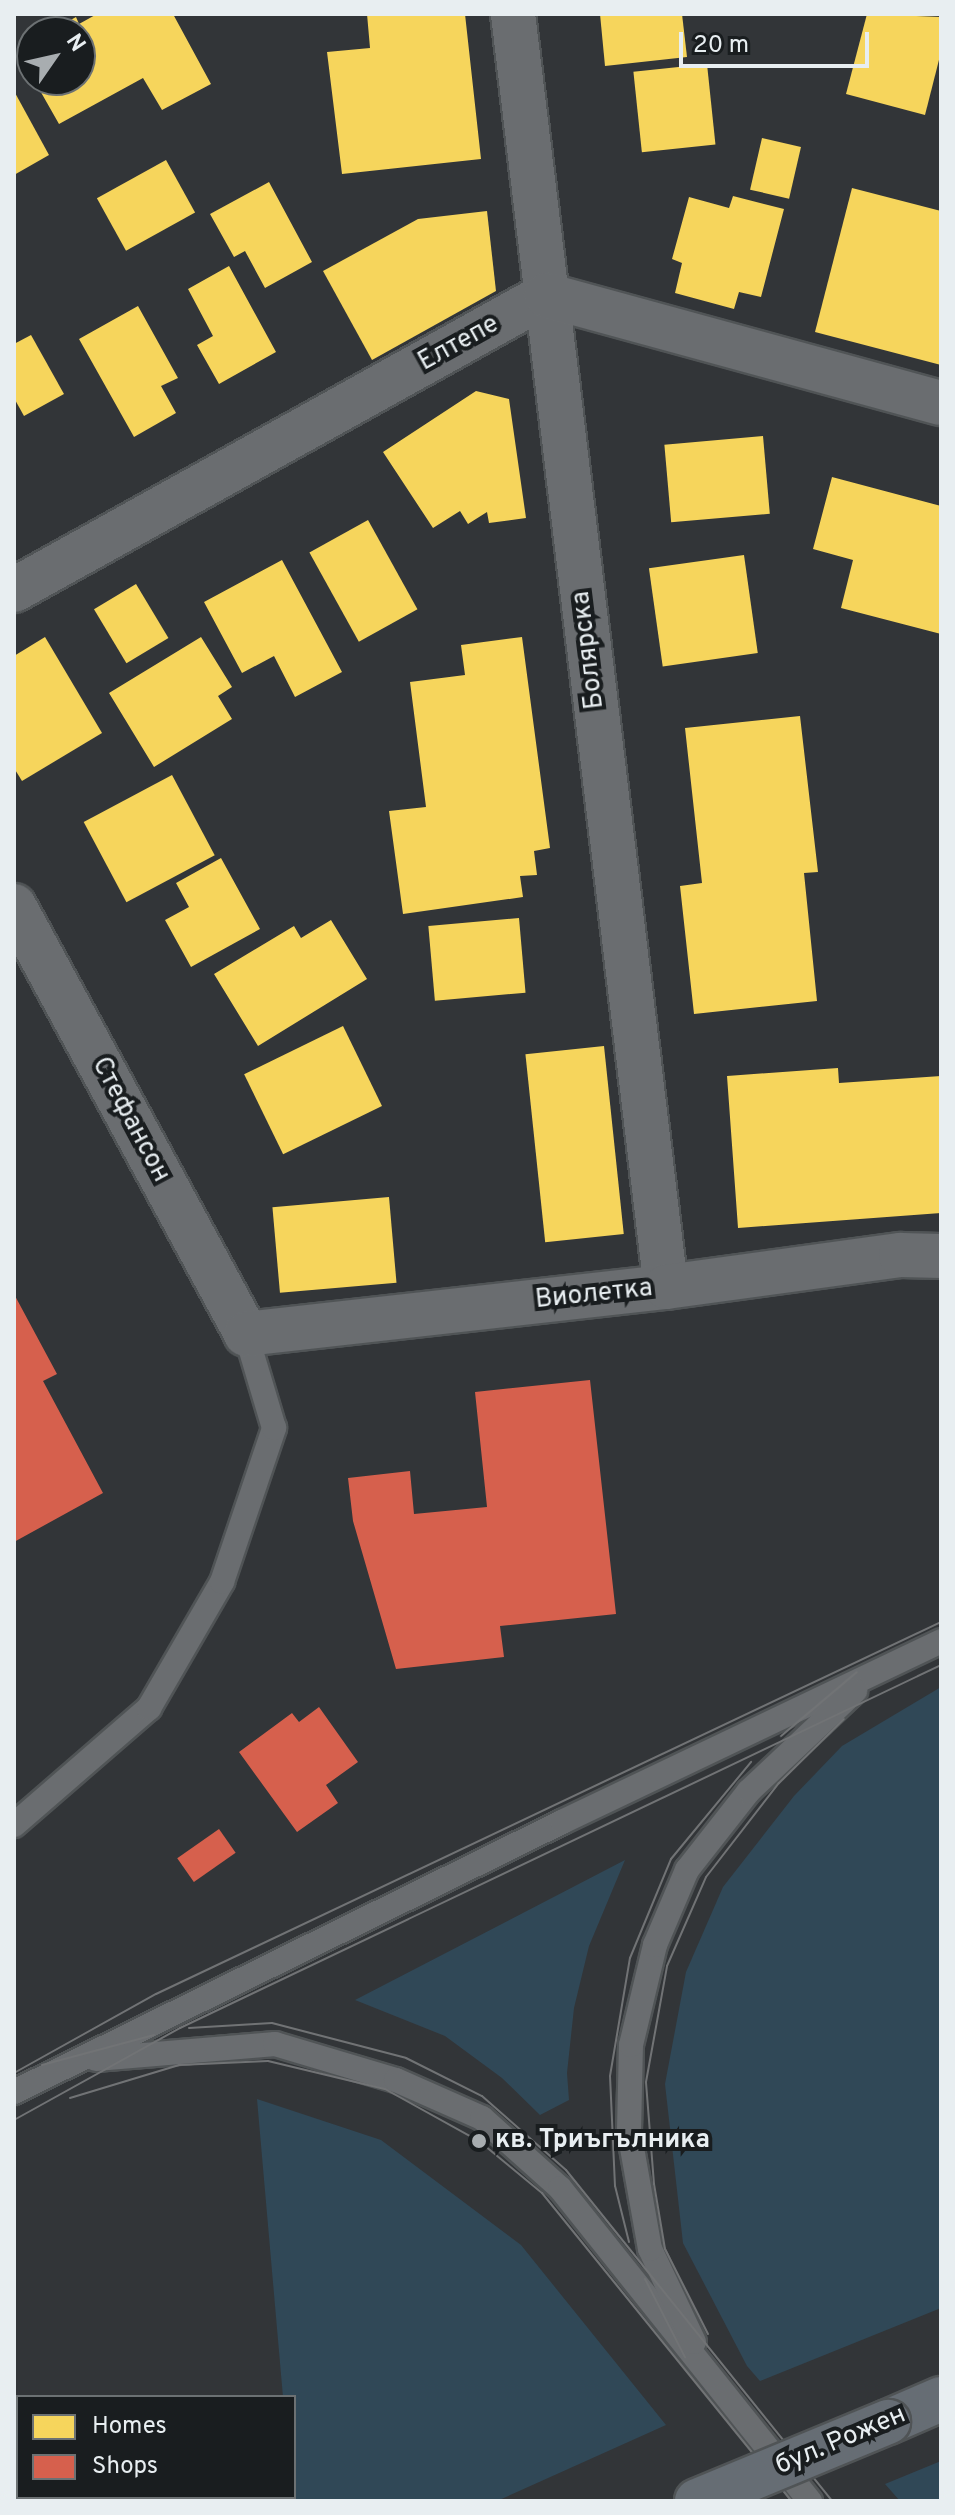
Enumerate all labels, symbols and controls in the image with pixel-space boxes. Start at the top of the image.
north arrow [16,16,96,96]
scale bar [683,16,873,66]
text: N [59,29,90,58]
text: 20 m [693,31,749,61]
street label: Елтепе [413,309,505,379]
street label: Болярска [566,589,612,711]
street label: Стефансон [84,1052,176,1188]
street label: Виолетка [534,1273,654,1317]
place label: кв. Триъгълника [495,2125,710,2157]
marker: кв. Триъгълника [470,2132,488,2150]
legend [16,2395,296,2499]
street label: бул. Рожен [771,2400,911,2482]
text: Homes [92,2412,167,2442]
text: Shops [92,2452,158,2482]

